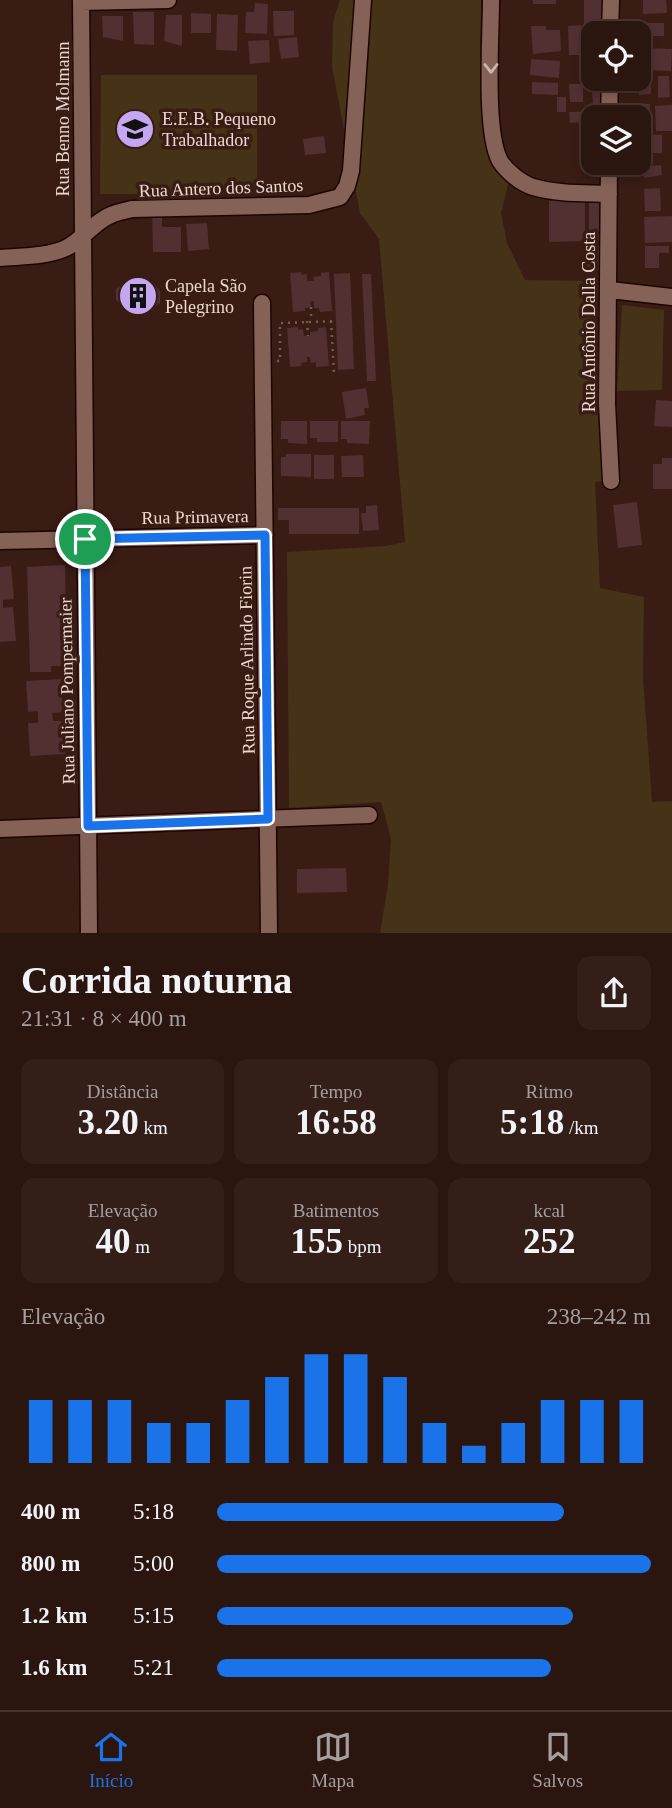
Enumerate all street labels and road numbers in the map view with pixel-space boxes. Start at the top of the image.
street label: Rua Benno Molmann [53,42,73,197]
street label: Rua Antero dos Santos [138,175,304,201]
street label: Rua Antônio Dalla Costa [579,232,599,412]
street label: Rua Primavera [141,506,249,528]
street label: Rua Roque Arlindo Fiorin [235,566,259,754]
street label: Rua Juliano Pompermaier [55,597,79,785]

